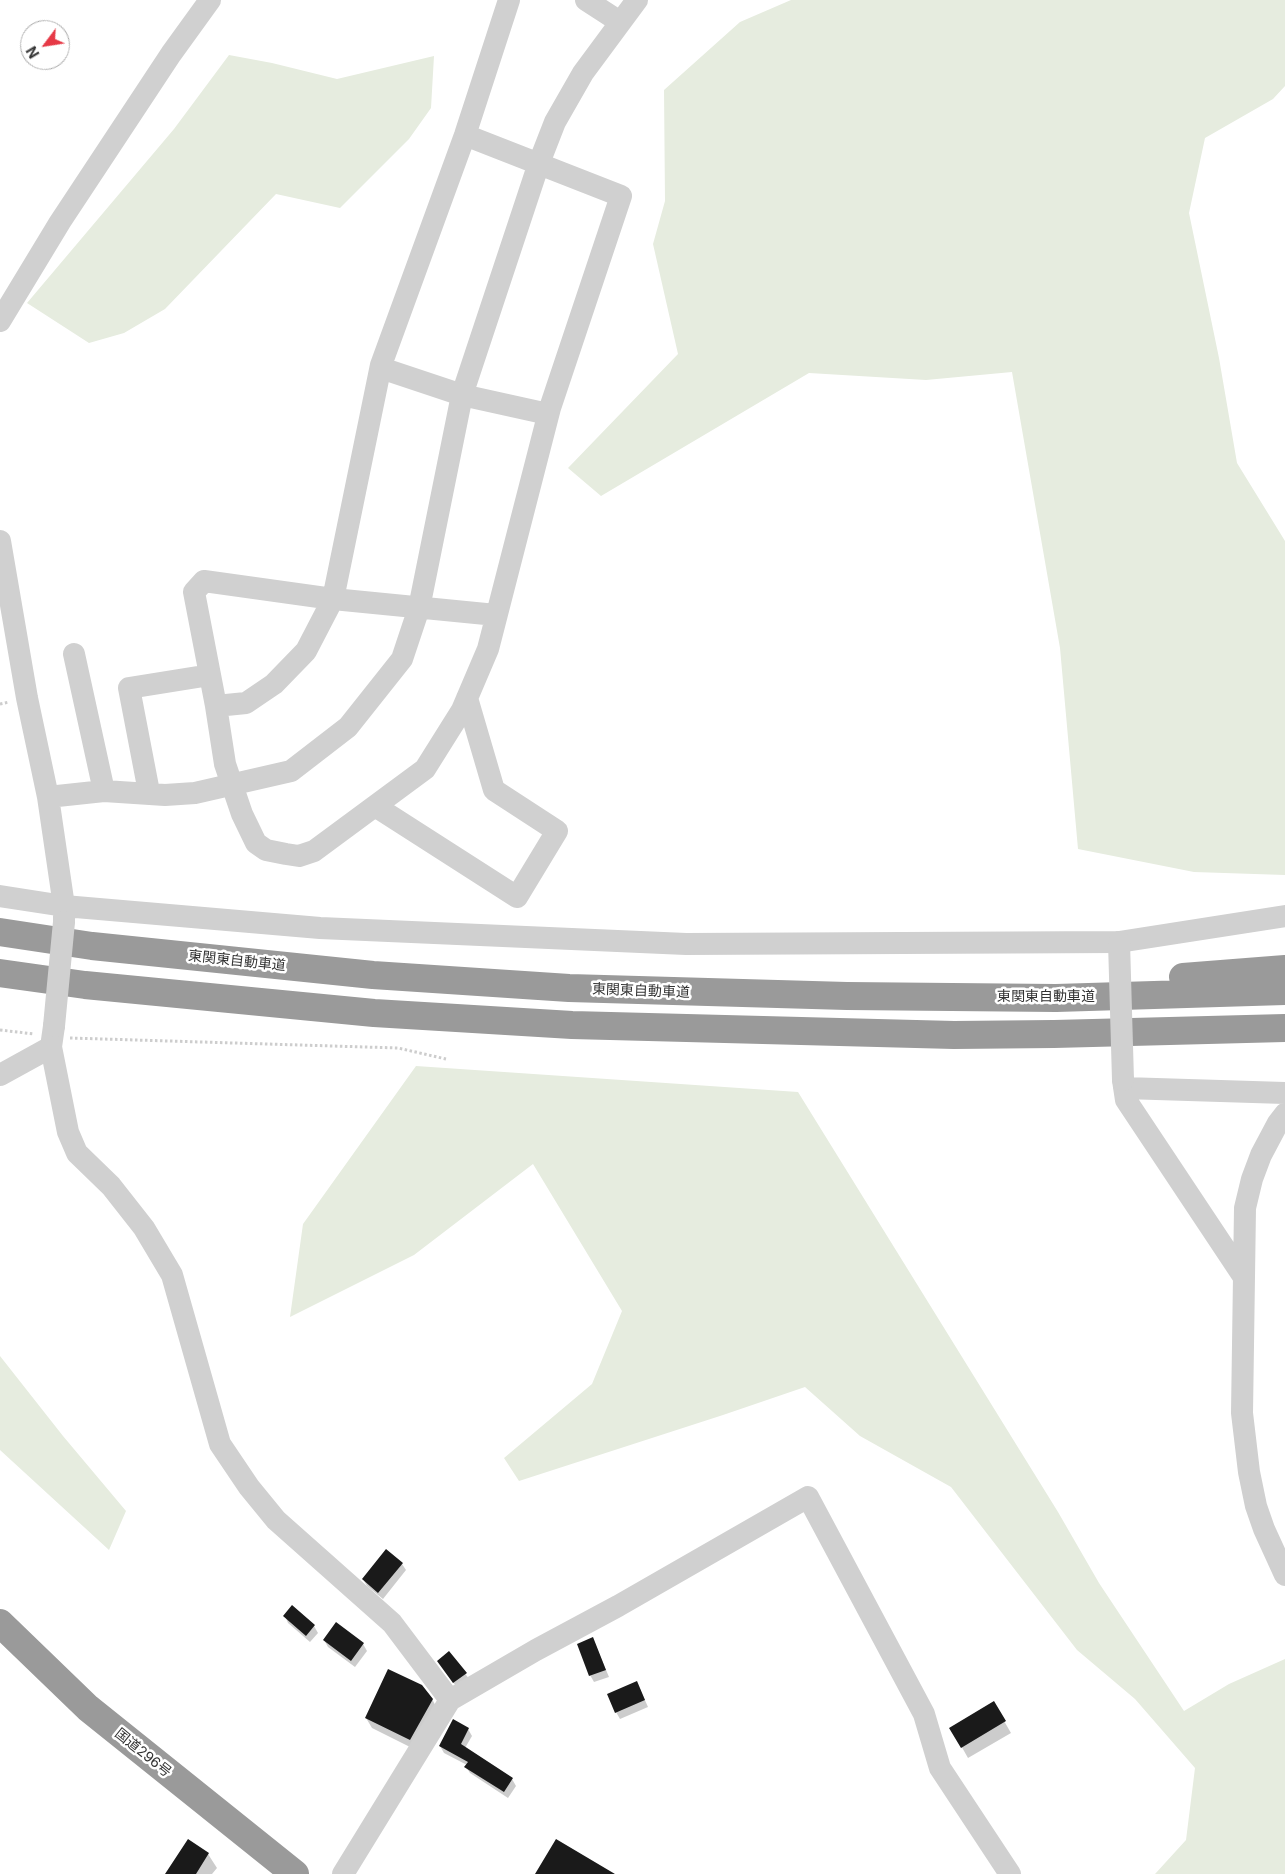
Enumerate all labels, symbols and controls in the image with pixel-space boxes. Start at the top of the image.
north arrow [20,20,70,70]
text: N [23,44,43,61]
street label: 東関東自動車道 [187,948,287,974]
street label: 東関東自動車道 [592,981,690,1001]
street label: 東関東自動車道 [997,989,1095,1005]
street label: 国道296号 [111,1725,175,1781]

